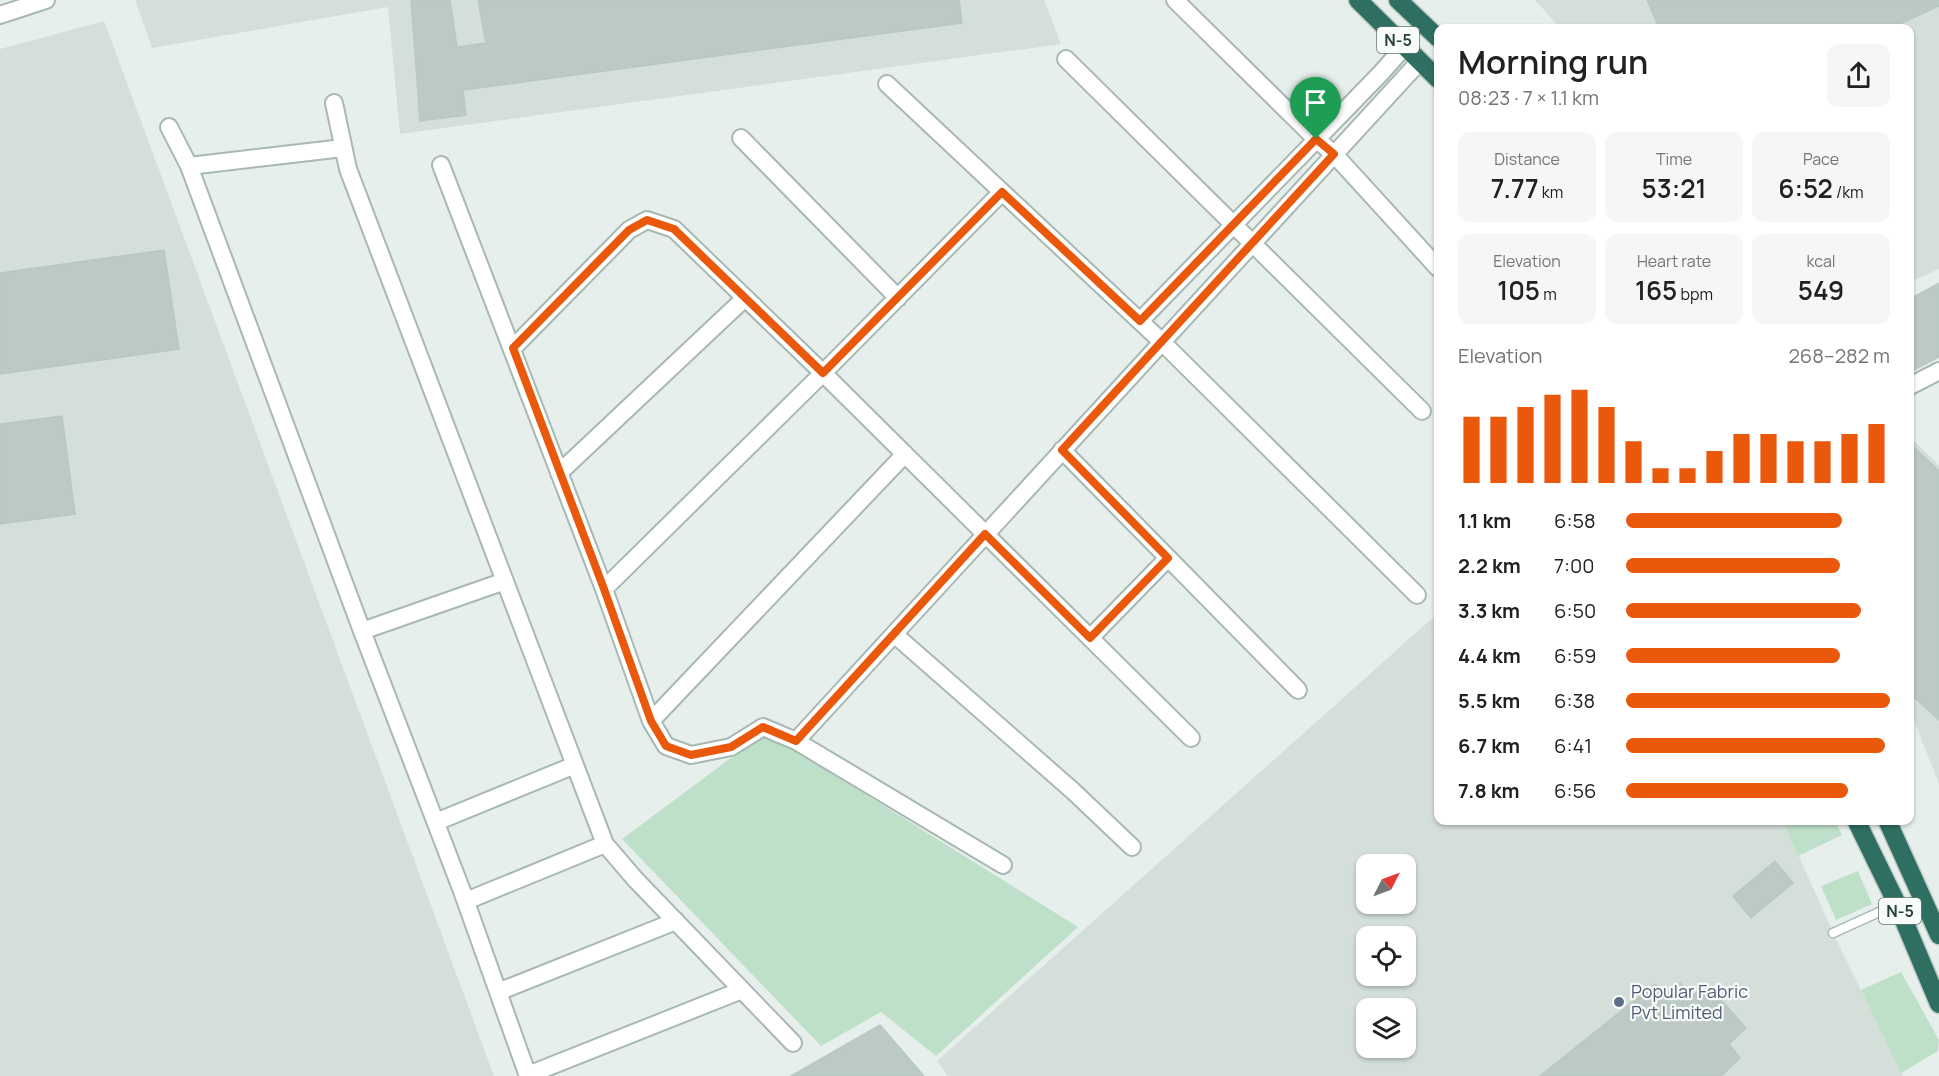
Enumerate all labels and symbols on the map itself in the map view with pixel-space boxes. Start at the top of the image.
road number: N-5 [1377,27,1419,53]
pin [1290,77,1341,139]
north arrow [1356,854,1416,914]
road number: N-5 [1879,898,1921,924]
place label: Popular Fabric Pvt Limited [1631,979,1748,1024]
marker: Popular Fabric Pvt Limited [1612,995,1626,1009]

